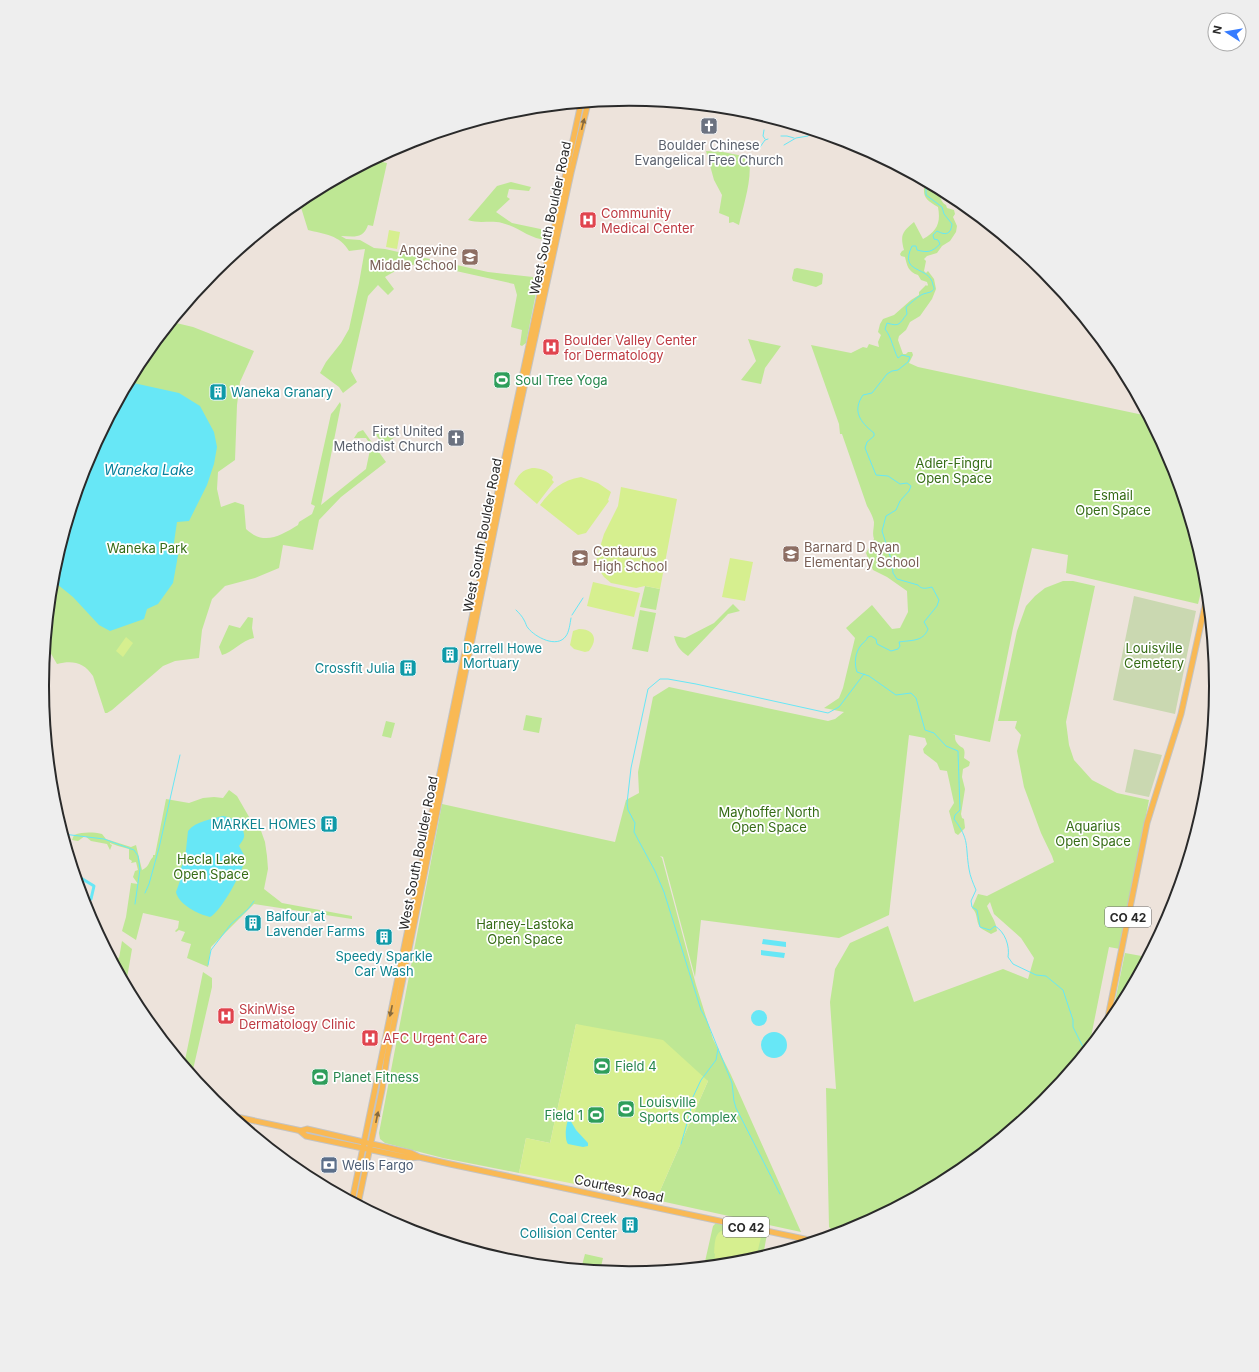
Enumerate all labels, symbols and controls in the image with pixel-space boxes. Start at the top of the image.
north arrow [1207,12,1247,52]
text: N [1209,24,1225,35]
church icon: Boulder Chinese Evangelical Free Church [699,116,719,136]
one-way arrow [580,118,586,130]
place label: Boulder Chinese Evangelical Free Church [635,137,784,168]
street label: West South Boulder Road [526,140,574,296]
place label: Community Medical Center [601,205,695,236]
hospital icon: Community Medical Center [578,210,598,230]
place label: Angevine Middle School [370,242,457,273]
school or university icon: Angevine Middle School [460,247,480,267]
place label: Boulder Valley Center for Dermatology [564,332,697,363]
hospital icon: Boulder Valley Center for Dermatology [541,337,561,357]
sports icon: Soul Tree Yoga [492,370,512,390]
place label: Soul Tree Yoga [515,372,608,388]
building icon: Waneka Granary [208,382,228,402]
place label: Waneka Granary [231,384,333,400]
place label: First United Methodist Church [333,423,443,454]
church icon: First United Methodist Church [446,428,466,448]
park label: Adler-Fingru Open Space [915,455,993,486]
street label: West South Boulder Road [459,457,505,613]
water label: Waneka Lake [104,461,194,478]
park label: Esmail Open Space [1075,487,1151,518]
place label: Barnard D Ryan Elementary School [804,539,919,570]
park label: Waneka Park [107,540,187,556]
place label: Centaurus High School [593,543,667,574]
school or university icon: Barnard D Ryan Elementary School [781,544,801,564]
school or university icon: Centaurus High School [570,548,590,568]
place label: Darrell Howe Mortuary [463,640,542,671]
park label: Louisville Cemetery [1124,640,1184,671]
building icon: Darrell Howe Mortuary [440,645,460,665]
building icon: Crossfit Julia [398,658,418,678]
place label: Crossfit Julia [315,660,395,676]
street label: West South Boulder Road [395,775,441,931]
park label: Mayhoffer North Open Space [718,804,820,835]
building icon: MARKEL HOMES [319,814,339,834]
place label: MARKEL HOMES [212,816,316,832]
park label: Aquarius Open Space [1055,818,1131,849]
park label: Hecla Lake Open Space [173,851,249,882]
road number: CO 42 [1105,907,1151,927]
place label: Balfour at Lavender Farms [266,908,365,939]
building icon: Balfour at Lavender Farms [243,913,263,933]
park label: Harney-Lastoka Open Space [476,916,574,947]
building icon: Speedy Sparkle Car Wash [374,927,394,947]
place label: Speedy Sparkle Car Wash [335,948,433,979]
place label: SkinWise Dermatology Clinic [239,1001,356,1032]
one-way arrow [388,1004,394,1017]
hospital icon: SkinWise Dermatology Clinic [216,1006,236,1026]
hospital icon: AFC Urgent Care [360,1028,380,1048]
place label: AFC Urgent Care [383,1030,487,1046]
sports icon: Field 4 [592,1056,612,1076]
place label: Field 4 [615,1058,657,1074]
sports icon: Planet Fitness [310,1067,330,1087]
place label: Planet Fitness [333,1069,419,1085]
place label: Louisville Sports Complex [639,1094,737,1125]
sports icon: Louisville Sports Complex [616,1099,636,1119]
sports icon: Field 1 [586,1105,606,1125]
place label: Field 1 [545,1107,583,1123]
one-way arrow [374,1111,380,1123]
bank icon: Wells Fargo [319,1155,339,1175]
place label: Wells Fargo [342,1157,414,1173]
street label: Courtesy Road [573,1171,665,1205]
place label: Coal Creek Collision Center [520,1210,617,1241]
building icon: Coal Creek Collision Center [620,1215,640,1235]
road number: CO 42 [723,1217,769,1237]

